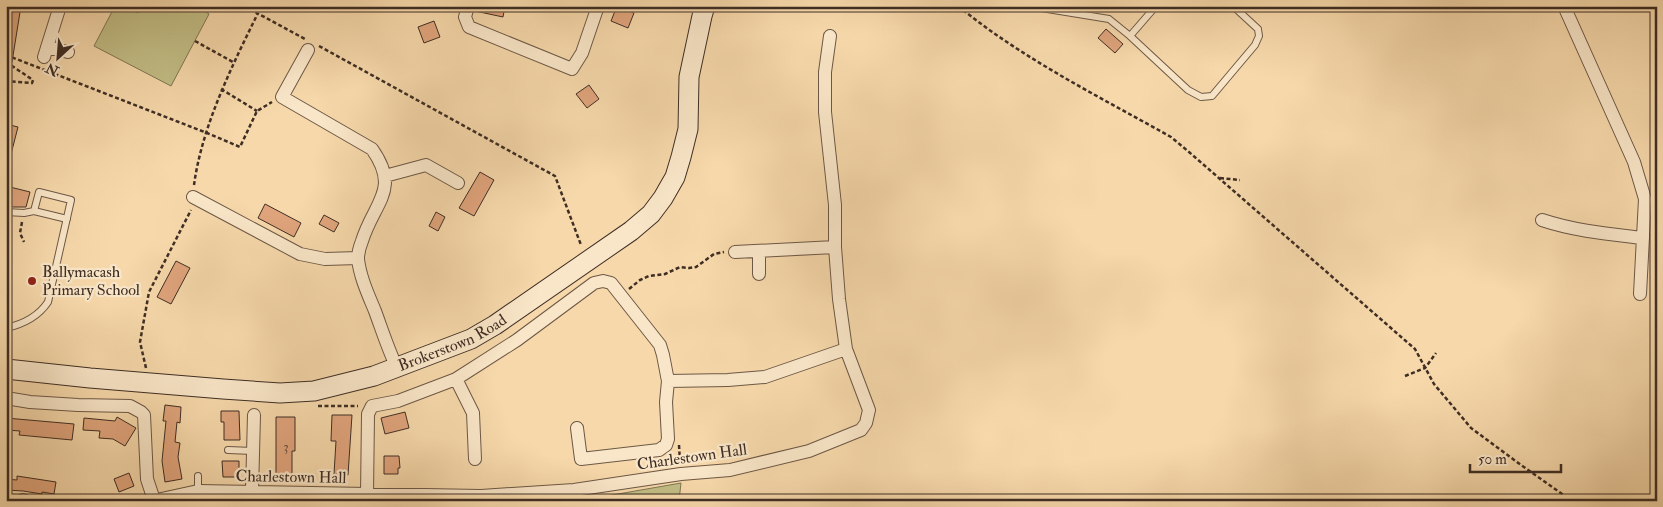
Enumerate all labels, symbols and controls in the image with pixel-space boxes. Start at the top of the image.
north arrow [32,32,82,82]
text: N [43,59,63,80]
place label: Ballymacash Primary School [42,262,140,300]
marker: Ballymacash Primary School [26,275,38,287]
street label: Brokerstown Road [395,310,511,376]
house number: 3 [283,438,289,455]
street label: Charlestown Hall [636,439,748,475]
scale bar [1470,442,1562,474]
text: 50 m [1478,450,1507,469]
street label: Charlestown Hall [235,466,347,488]

